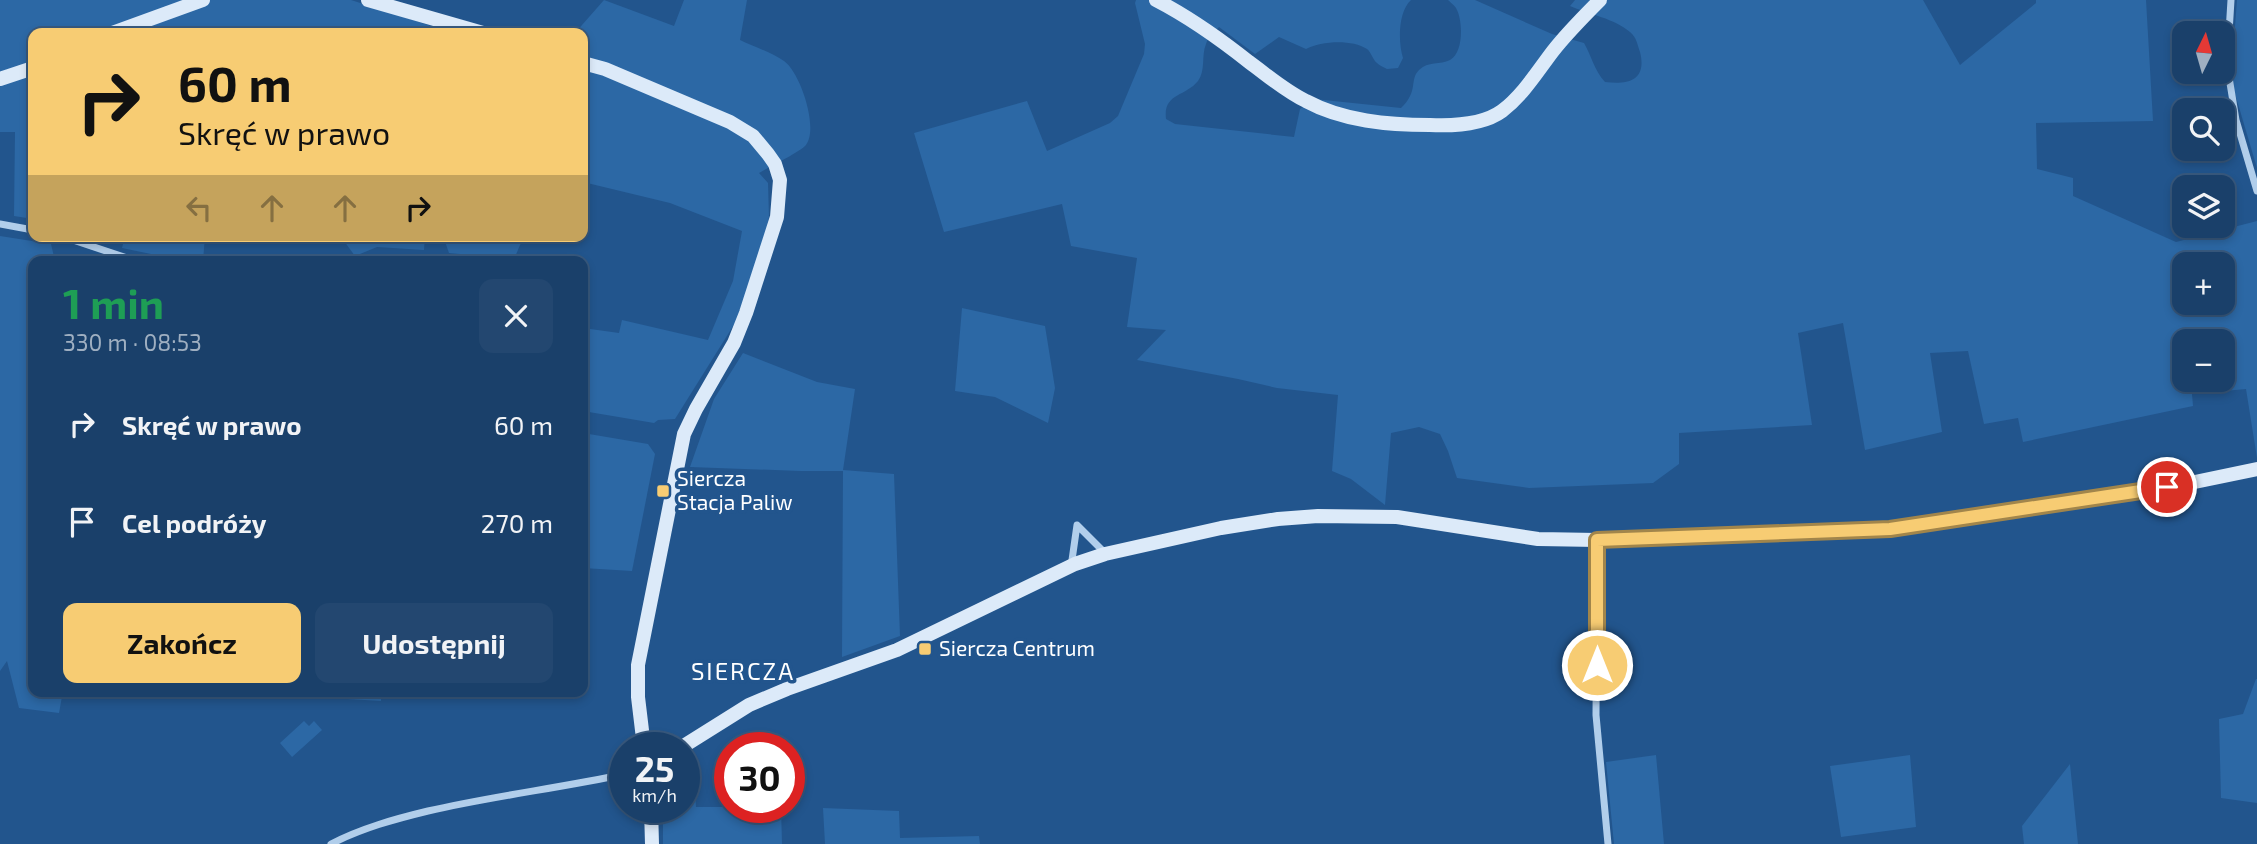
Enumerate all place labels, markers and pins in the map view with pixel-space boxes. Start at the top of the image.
pin [2137,457,2197,517]
place label: Siercza Stacja Paliw [677,465,793,515]
marker: Siercza Stacja Paliw [655,483,671,499]
place label: Siercza Centrum [939,635,1095,660]
marker: Siercza Centrum [917,641,933,657]

